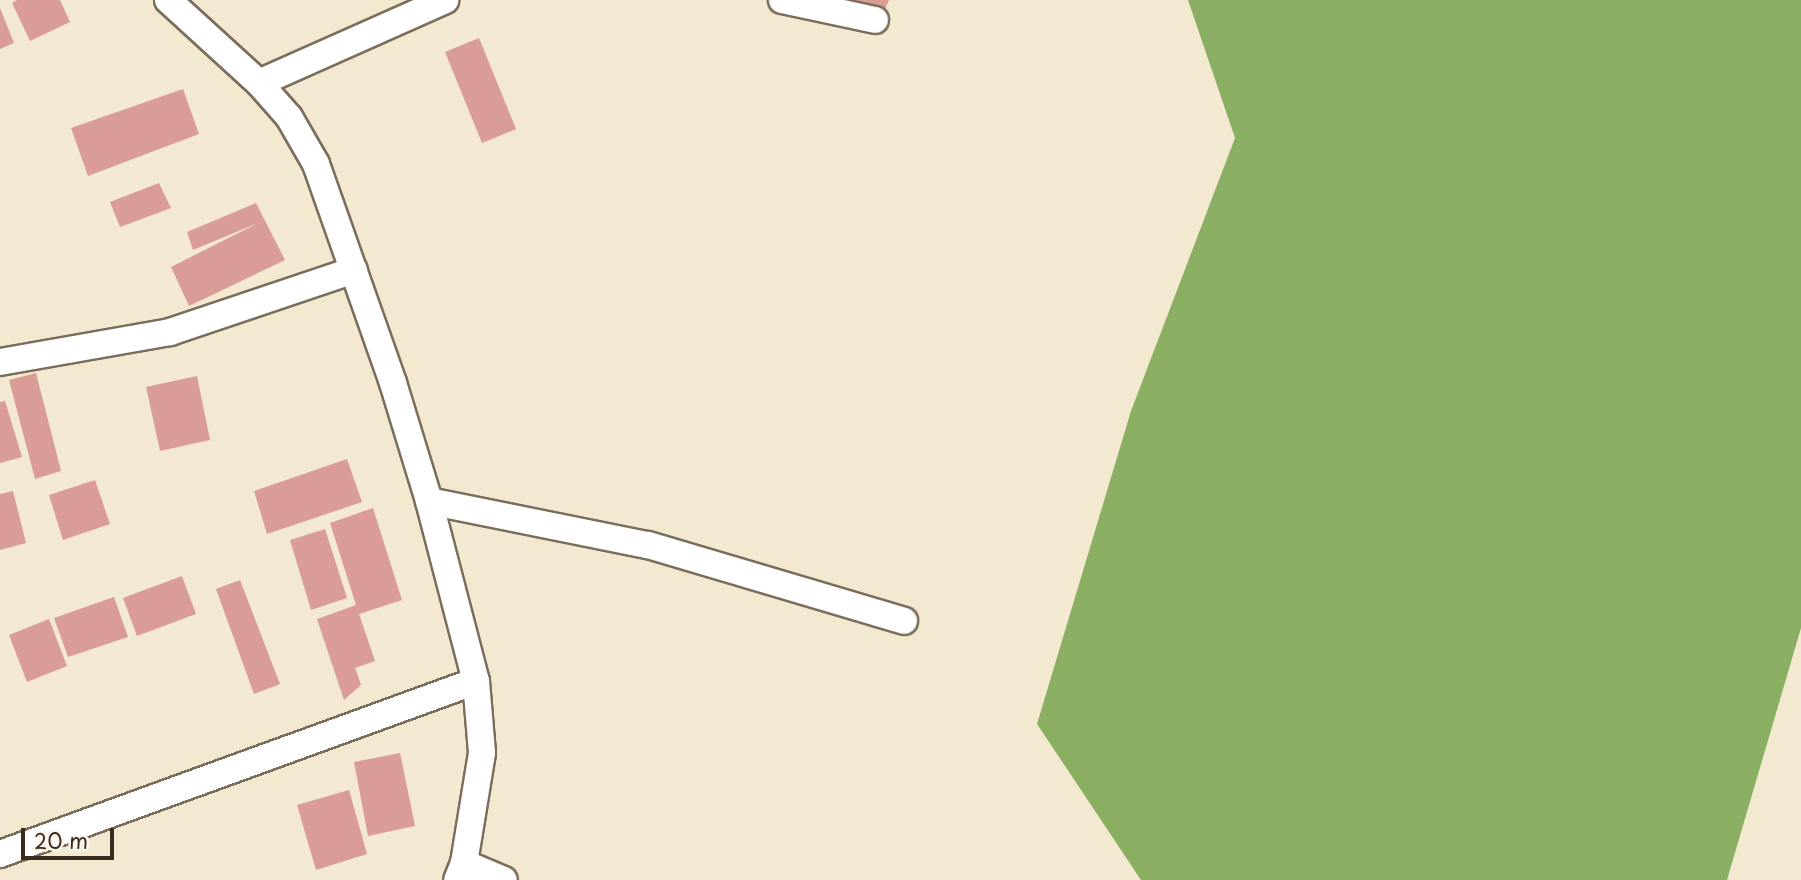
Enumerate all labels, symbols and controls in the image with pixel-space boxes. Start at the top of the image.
scale bar [24,814,117,858]
text: 20 m [34,824,88,856]

